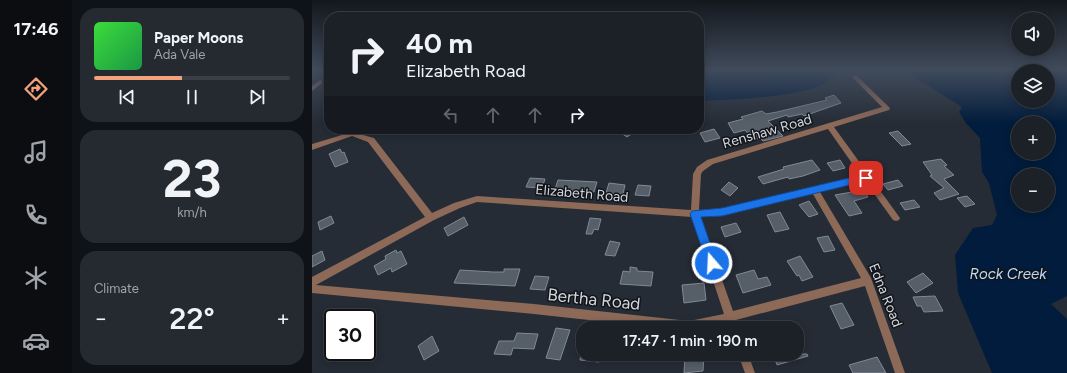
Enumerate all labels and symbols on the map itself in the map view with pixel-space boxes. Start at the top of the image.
street label: Renshaw Road [720,111,814,152]
pin [849,161,883,195]
street label: Elizabeth Road [535,181,629,206]
position arrow [691,242,733,284]
street label: Edna Road [865,261,906,329]
water label: Rock Creek [970,265,1047,283]
street label: Bertha Road [547,284,641,314]
speed limit sign: 30 [324,309,376,361]

